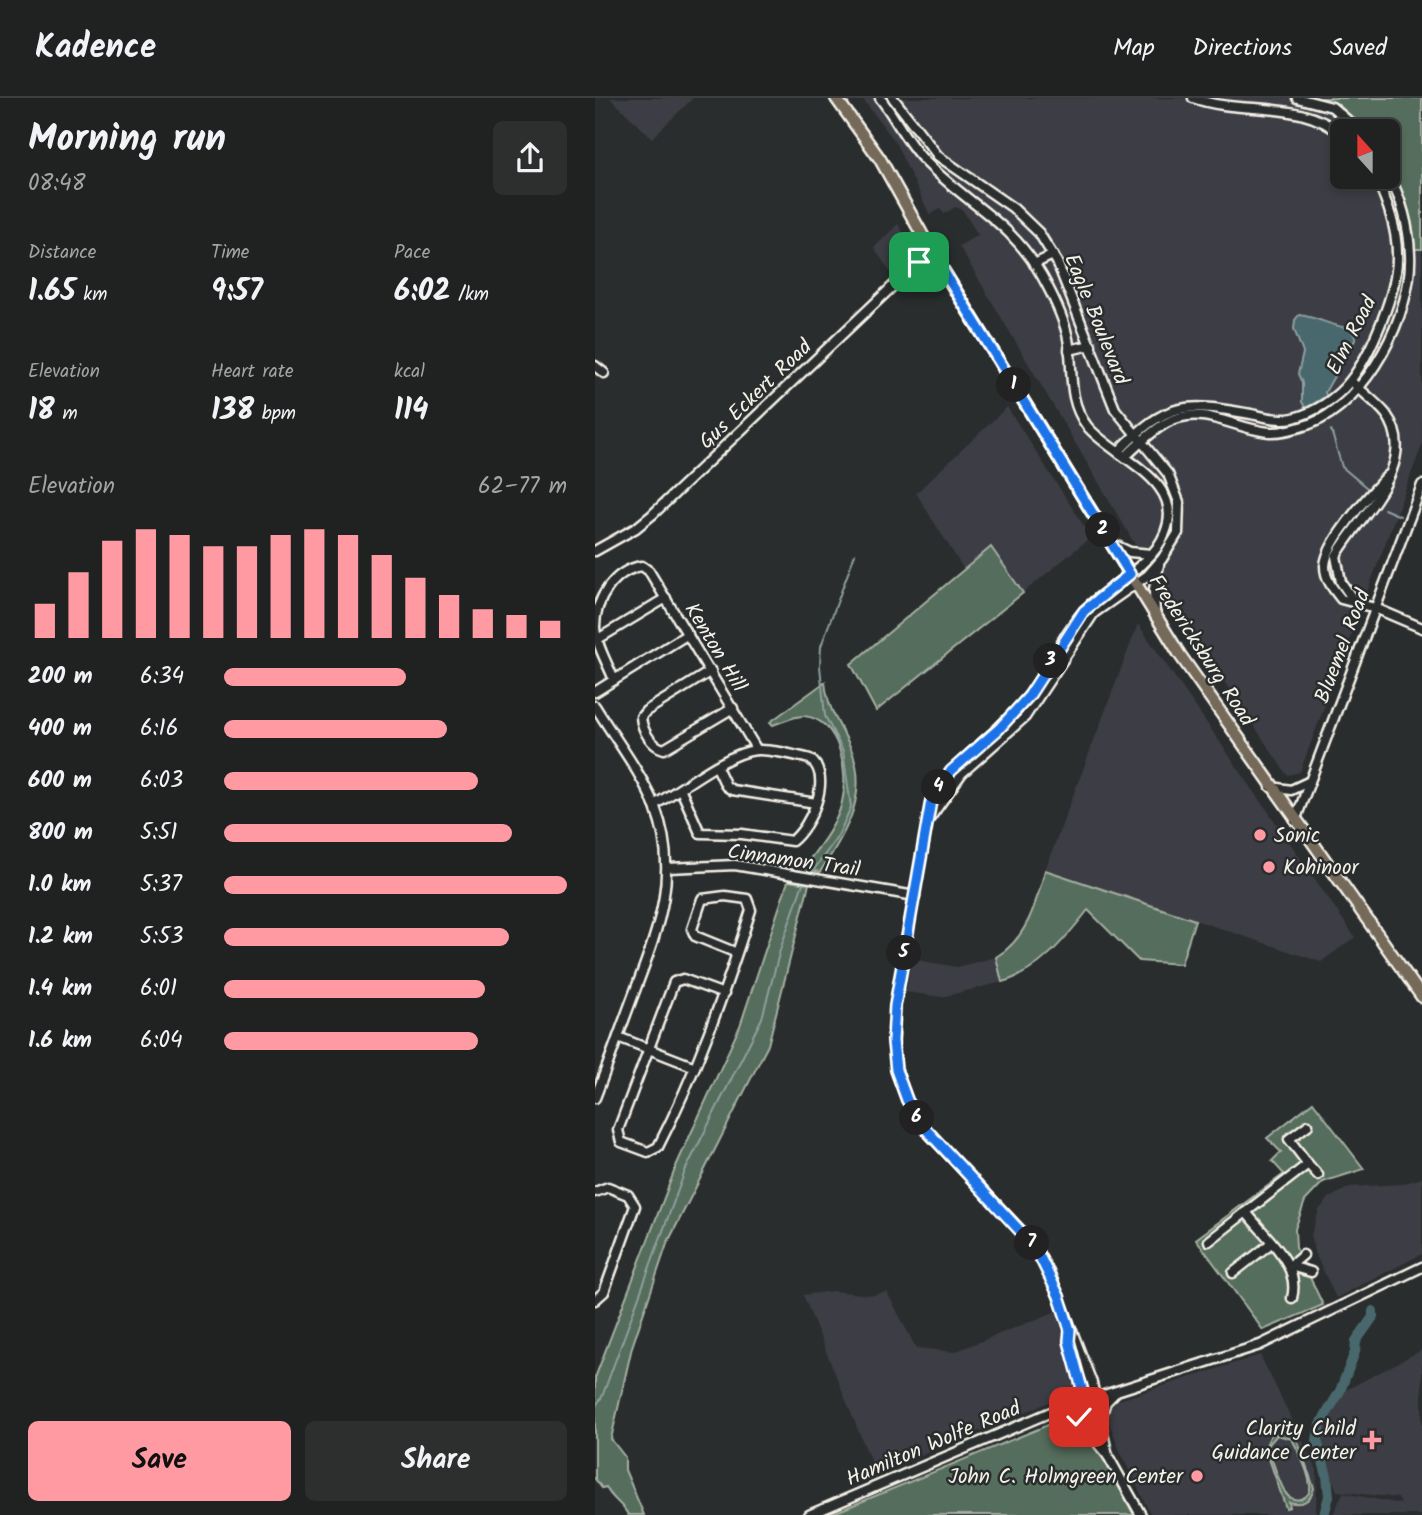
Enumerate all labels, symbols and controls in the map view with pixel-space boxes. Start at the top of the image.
text: Kadence [35,22,156,75]
text: Map [1113,29,1155,68]
text: Directions [1193,29,1292,68]
text: Saved [1330,29,1387,68]
text: Morning run [28,110,226,170]
north arrow [1330,119,1400,189]
map controls [1330,119,1400,189]
button: share [493,121,567,195]
text: 08:48 [28,166,86,202]
pin [889,232,949,292]
text: Distance [28,238,96,268]
text: Time [211,238,249,268]
text: Pace [394,238,430,268]
icon: arrive [900,243,938,281]
street label: Eagle Boulevard [1054,249,1137,391]
text: 1.65 [28,268,76,316]
text: 9:57 [211,268,263,316]
text: 6:02 [394,268,451,316]
text: km [76,280,107,310]
text: /km [451,280,489,310]
street label: Elm Road [1318,290,1386,381]
street label: Gus Eckert Road [692,332,821,458]
text: Elevation [28,357,100,387]
text: Heart rate [211,357,294,387]
text: kcal [394,357,425,387]
pin: 1 [997,368,1031,402]
text: 1 [1011,369,1016,399]
text: 18 [28,387,55,435]
text: 138 [211,387,254,435]
text: 114 [394,387,428,435]
text: m [55,399,78,429]
text: bpm [254,399,296,429]
text: Elevation [28,469,115,505]
text: 62–77 m [478,469,567,505]
pin: 2 [1085,512,1121,548]
text: 2 [1097,514,1108,544]
street label: Fredericksburg Road [1139,568,1263,734]
street label: Bluemel Road [1307,584,1380,708]
street label: Kenton Hill [675,597,755,699]
pin: 3 [1033,644,1069,678]
text: 3 [1045,645,1056,675]
text: 200 m [28,659,93,695]
text: 6:34 [140,659,184,695]
text: 400 m [28,711,92,747]
text: 6:16 [140,711,178,747]
text: 600 m [28,763,92,799]
text: 6:03 [140,763,183,799]
pin: 4 [921,770,957,804]
text: 4 [933,771,944,801]
text: 800 m [28,815,93,851]
text: 5:51 [140,815,178,851]
place label: Sonic [1274,820,1320,853]
marker: Sonic [1252,827,1268,843]
street label: Cinnamon Trail [725,836,862,887]
place label: Kohinoor [1283,852,1359,885]
marker: Kohinoor [1261,859,1277,875]
text: 1.0 km [28,867,91,903]
text: 5:37 [140,867,182,903]
text: 1.2 km [28,919,93,955]
text: 5:53 [140,919,184,955]
pin: 5 [887,936,921,970]
text: 5 [899,937,908,967]
text: 1.4 km [28,971,92,1007]
text: 6:01 [140,971,177,1007]
text: 1.6 km [28,1023,92,1059]
text: 6:04 [140,1023,183,1059]
pin: 6 [899,1100,935,1136]
text: 6 [911,1102,922,1132]
pin: 7 [1015,1226,1049,1260]
text: 7 [1027,1227,1036,1257]
pin [1049,1387,1109,1447]
street label: Hamilton Wolfe Road [841,1392,1027,1496]
icon: check [1060,1398,1098,1436]
place label: Clarity Child Guidance Center [1212,1413,1357,1470]
button: Save [28,1421,291,1501]
button: Share [305,1421,567,1501]
marker: Clarity Child Guidance Center [1362,1430,1382,1450]
place label: John C. Holmgreen Center [948,1461,1184,1494]
marker: John C. Holmgreen Center [1189,1468,1205,1484]

